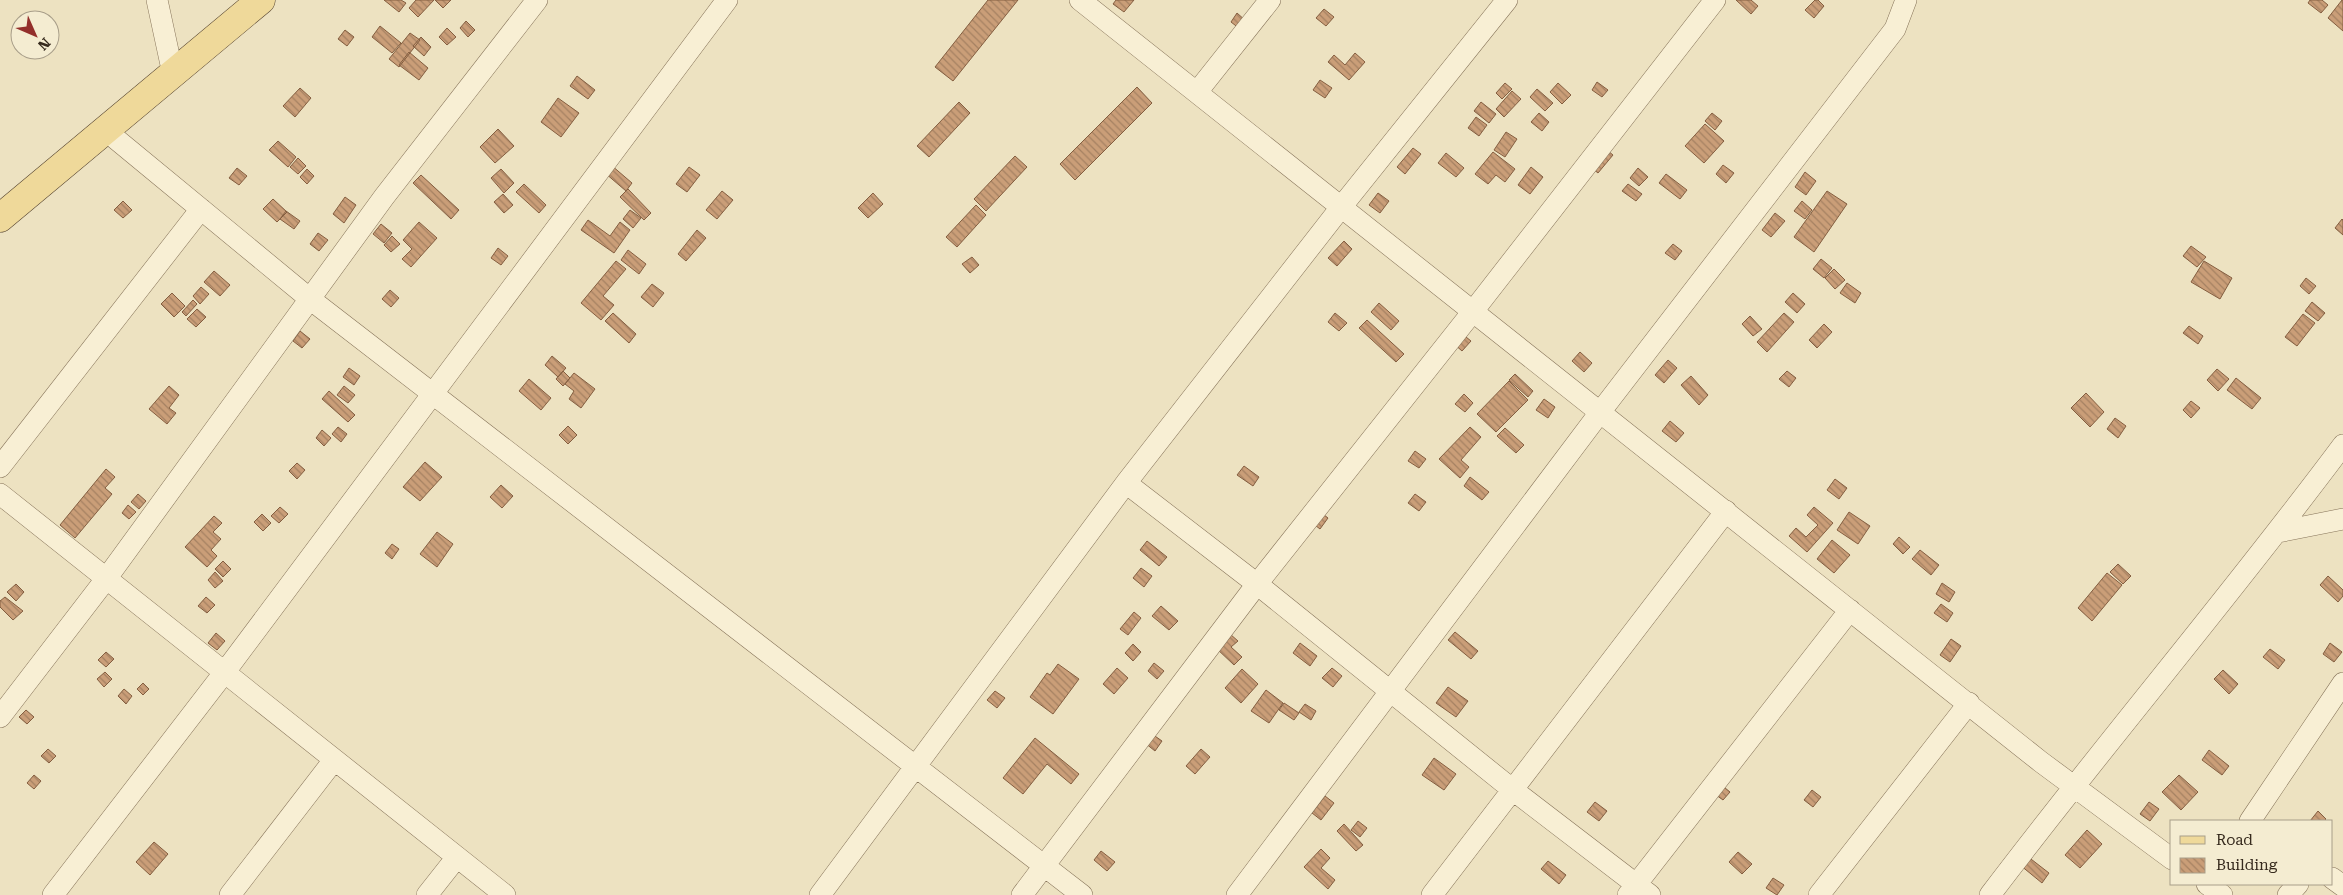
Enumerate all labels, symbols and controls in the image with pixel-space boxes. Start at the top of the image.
north arrow [10,10,60,60]
text: N [35,35,54,54]
legend [2170,820,2333,885]
text: Road [2216,831,2253,849]
text: Building [2216,856,2278,874]

